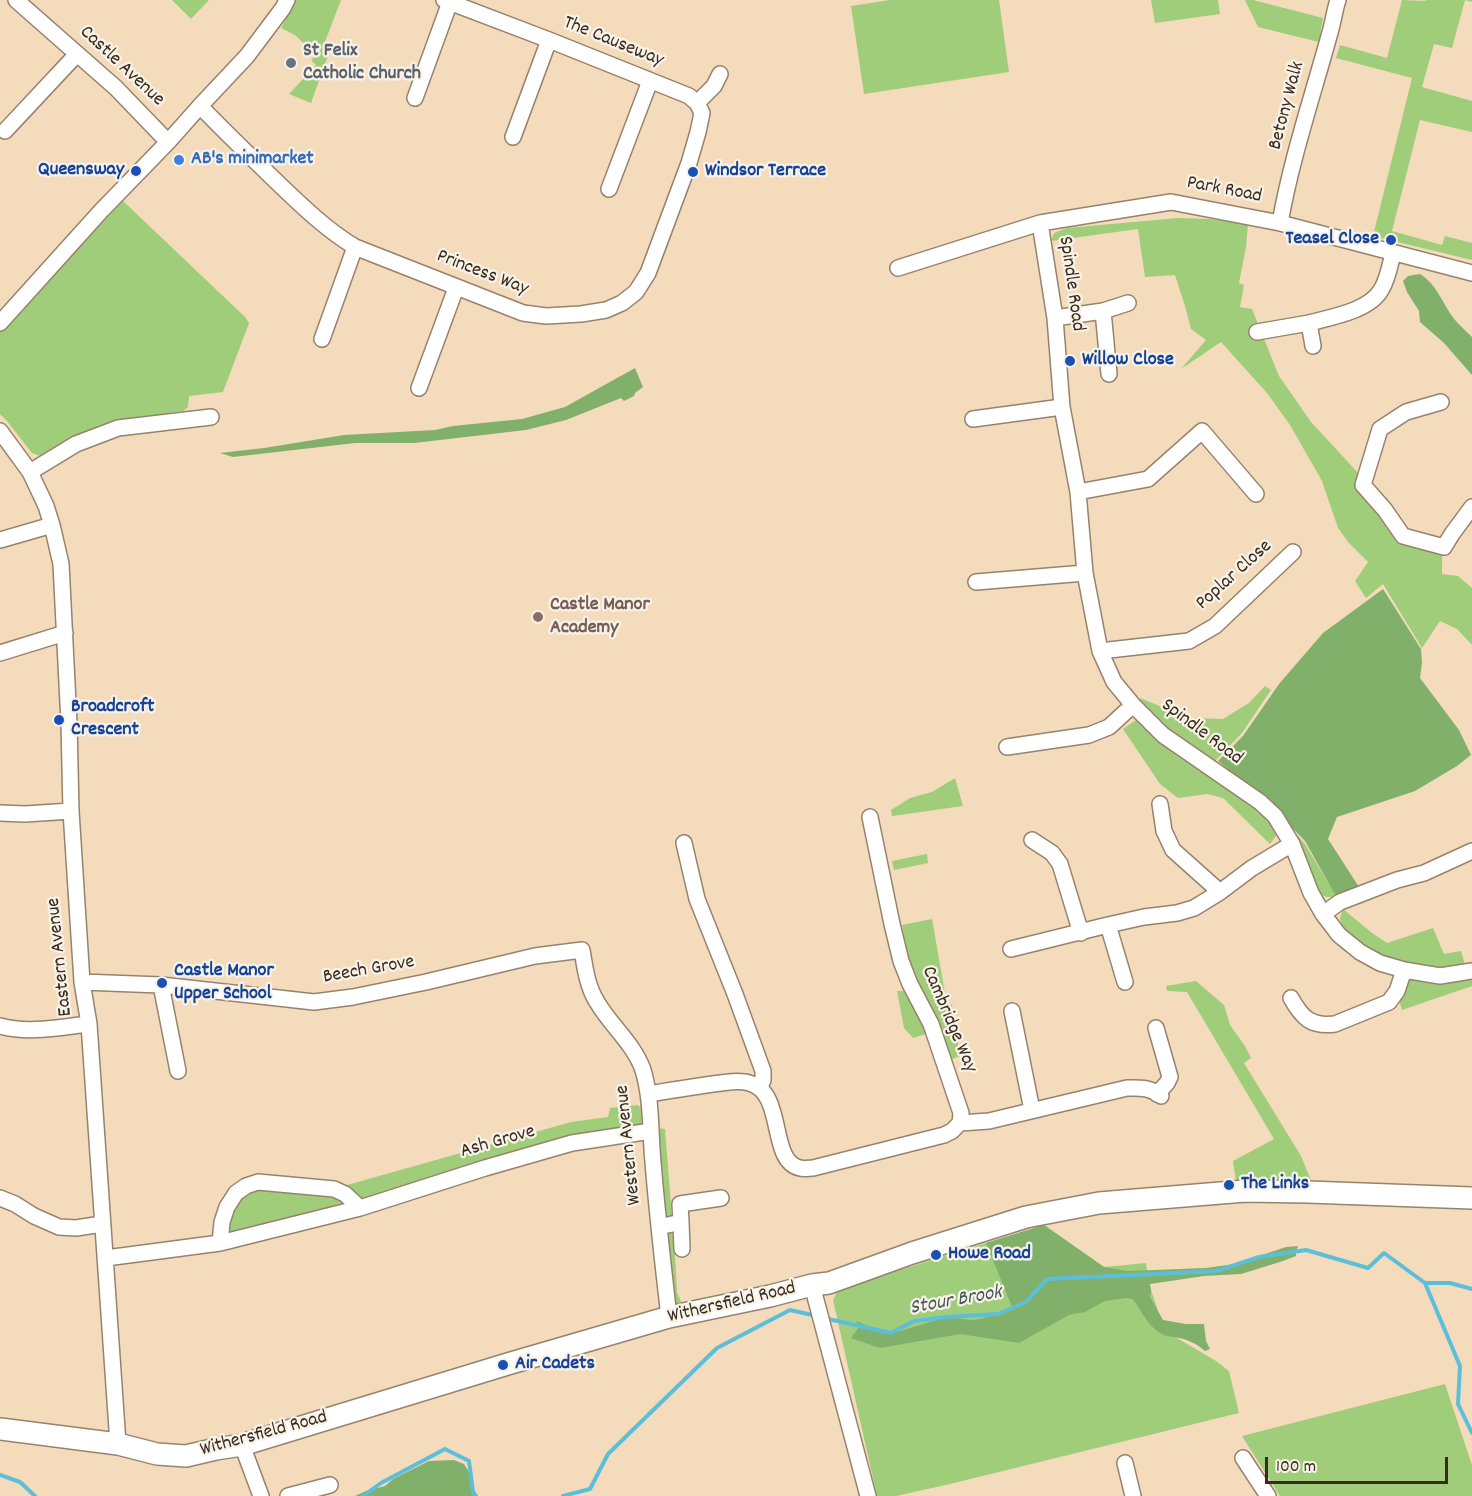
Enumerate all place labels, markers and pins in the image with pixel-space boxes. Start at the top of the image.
place label: St Felix Catholic Church [303,40,421,87]
marker: St Felix Catholic Church [284,56,298,70]
place label: AB's minimarket [191,148,314,172]
marker: AB's minimarket [172,153,186,167]
place label: Queensway [38,159,124,183]
place label: Windsor Terrace [705,160,826,184]
marker: Queensway [129,164,143,178]
marker: Windsor Terrace [686,165,700,179]
place label: Teasel Close [1286,228,1379,252]
marker: Teasel Close [1384,233,1398,247]
place label: Willow Close [1082,349,1174,373]
marker: Willow Close [1063,354,1077,368]
place label: Castle Manor Academy [550,594,650,641]
marker: Castle Manor Academy [531,610,545,624]
place label: Broadcroft Crescent [71,696,154,743]
marker: Broadcroft Crescent [52,713,66,727]
place label: Castle Manor Upper School [174,960,274,1007]
marker: Castle Manor Upper School [155,976,169,990]
place label: The Links [1241,1173,1309,1197]
marker: The Links [1222,1178,1236,1192]
place label: Howe Road [948,1243,1031,1267]
marker: Howe Road [929,1248,943,1262]
place label: Air Cadets [515,1353,595,1377]
marker: Air Cadets [496,1358,510,1372]

